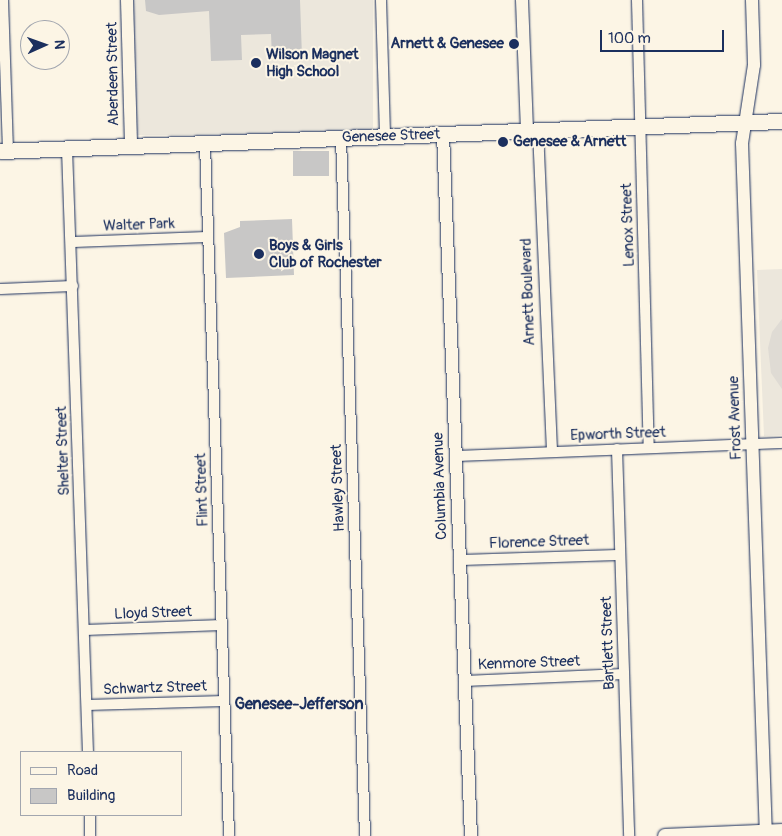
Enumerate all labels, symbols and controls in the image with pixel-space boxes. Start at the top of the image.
north arrow [20,20,70,70]
scale bar [602,20,726,52]
street label: Aberdeen Street [103,22,123,126]
text: 100 m [608,29,651,48]
place label: Arnett & Genesee [391,35,504,53]
marker: Arnett & Genesee [508,38,520,50]
text: N [51,39,68,50]
place label: Wilson Magnet High School [266,45,359,80]
marker: Wilson Magnet High School [250,57,262,69]
street label: Genesee Street [342,125,440,147]
place label: Genesee & Arnett [513,133,626,151]
marker: Genesee & Arnett [497,136,509,148]
street label: Lenox Street [618,183,638,267]
street label: Walter Park [103,215,175,235]
place label: Boys & Girls Club of Rochester [269,236,382,271]
street label: Arnett Boulevard [517,238,539,346]
marker: Boys & Girls Club of Rochester [253,248,265,260]
street label: Frost Avenue [725,376,745,460]
street label: Shelter Street [52,406,74,496]
street label: Epworth Street [570,423,666,445]
street label: Columbia Avenue [429,432,451,540]
street label: Hawley Street [327,444,349,532]
street label: Flint Street [192,453,212,527]
street label: Florence Street [489,531,589,553]
street label: Bartlett Street [597,596,619,690]
street label: Lloyd Street [114,603,192,623]
street label: Kenmore Street [478,652,580,674]
street label: Schwartz Street [103,677,207,699]
district label: Genesee-Jefferson [234,694,364,714]
legend [20,751,182,816]
text: Road [67,761,98,780]
text: Building [67,786,115,805]

